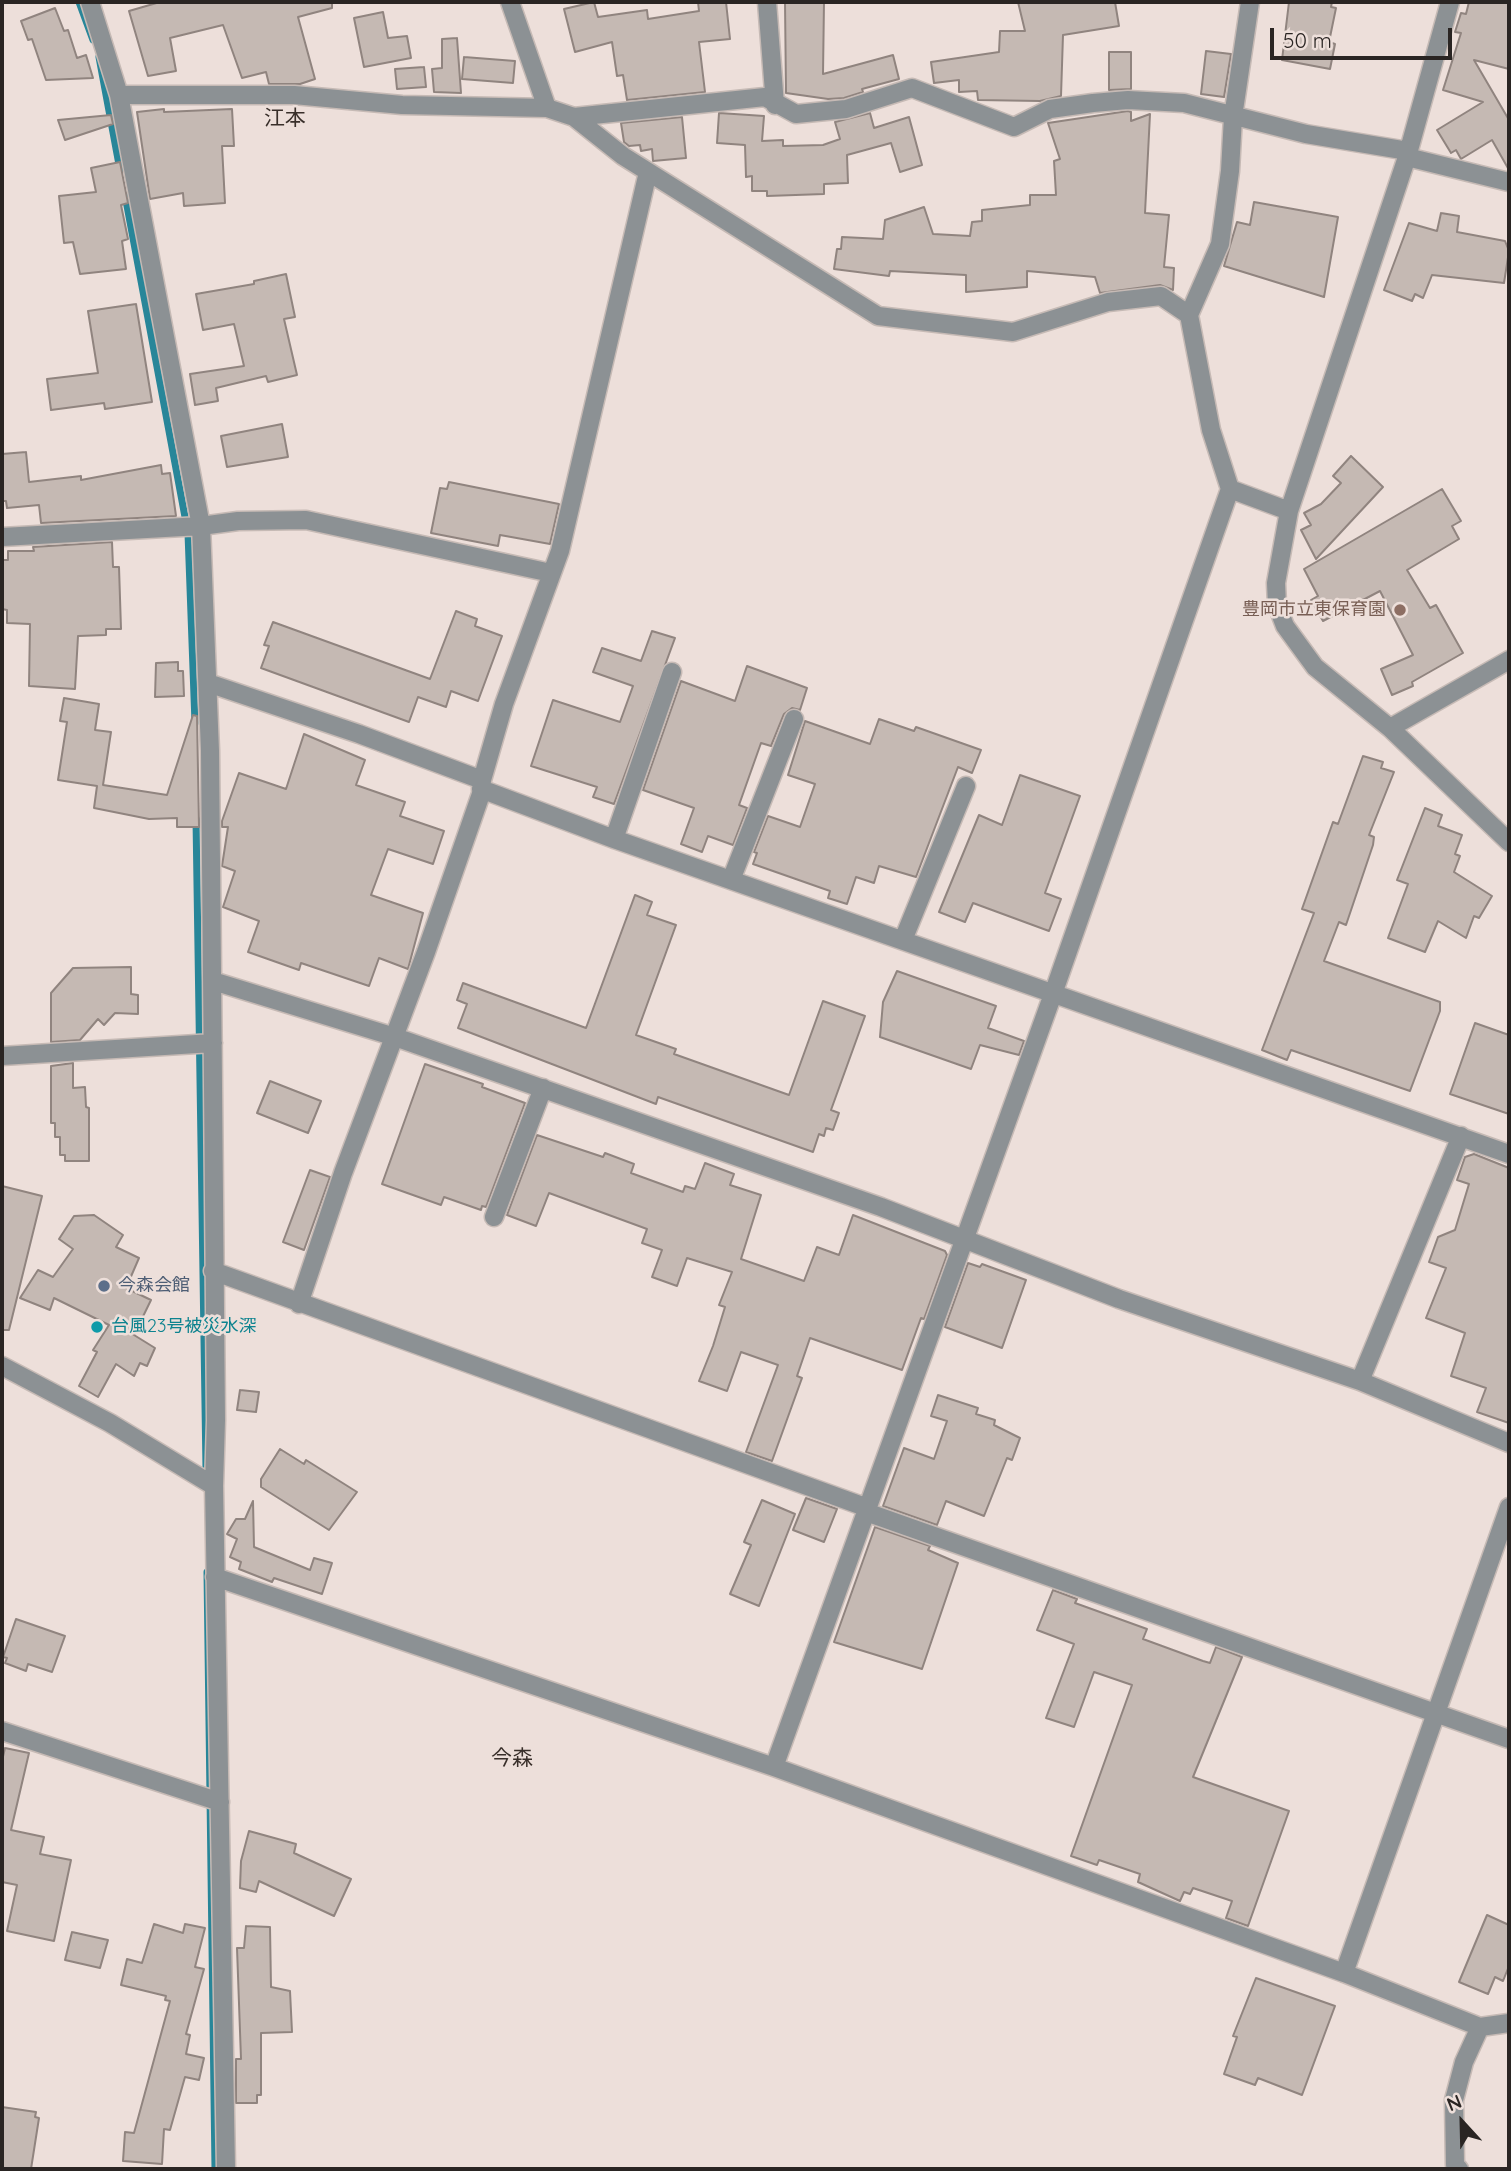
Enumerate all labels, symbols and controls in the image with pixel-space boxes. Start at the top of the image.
scale bar [1273,14,1455,58]
text: 50 m [1283,27,1332,53]
district label: 江本 [264,106,306,132]
place label: 豊岡市立東保育園 [1242,599,1386,621]
marker: 豊岡市立東保育園 [1392,602,1408,618]
place label: 今森会館 [118,1275,190,1297]
marker: 今森会館 [96,1278,112,1294]
place label: 台風23号被災水深 [111,1316,256,1338]
marker: 台風23号被災水深 [89,1319,105,1335]
district label: 今森 [491,1746,533,1772]
north arrow [1427,2087,1497,2157]
text: N [1443,2089,1465,2116]

